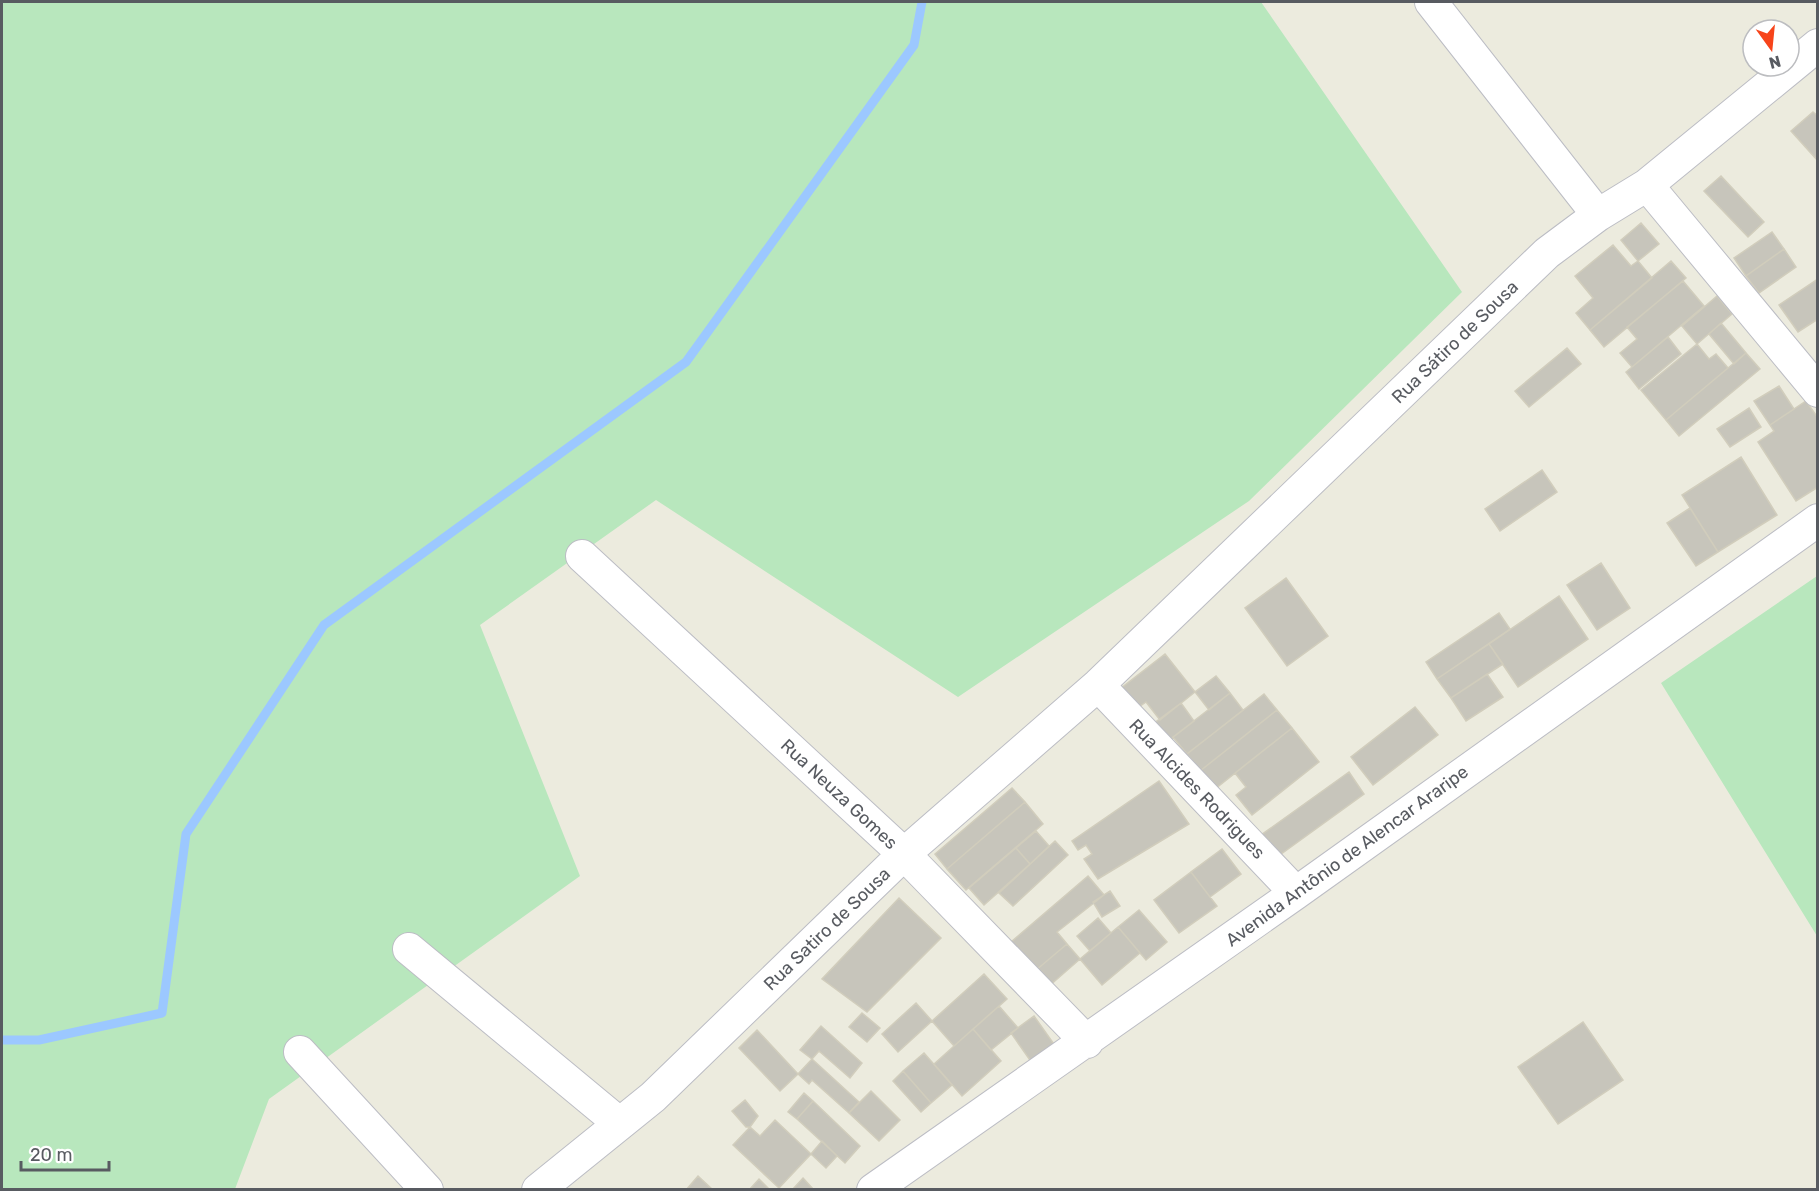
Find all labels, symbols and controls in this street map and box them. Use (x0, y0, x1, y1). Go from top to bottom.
north arrow (1741, 18, 1801, 78)
text: N (1767, 51, 1783, 73)
street label: Rua Sátiro de Sousa (1387, 276, 1523, 408)
street label: Rua Alcides Rodrigues (1124, 714, 1270, 864)
street label: Rua Neuza Gomes (776, 734, 902, 854)
street label: Avenida Antônio de Alencar Araripe (1221, 761, 1473, 951)
street label: Rua Satiro de Sousa (759, 863, 895, 995)
scale bar (21, 1134, 110, 1172)
text: 20 m (30, 1144, 72, 1166)

